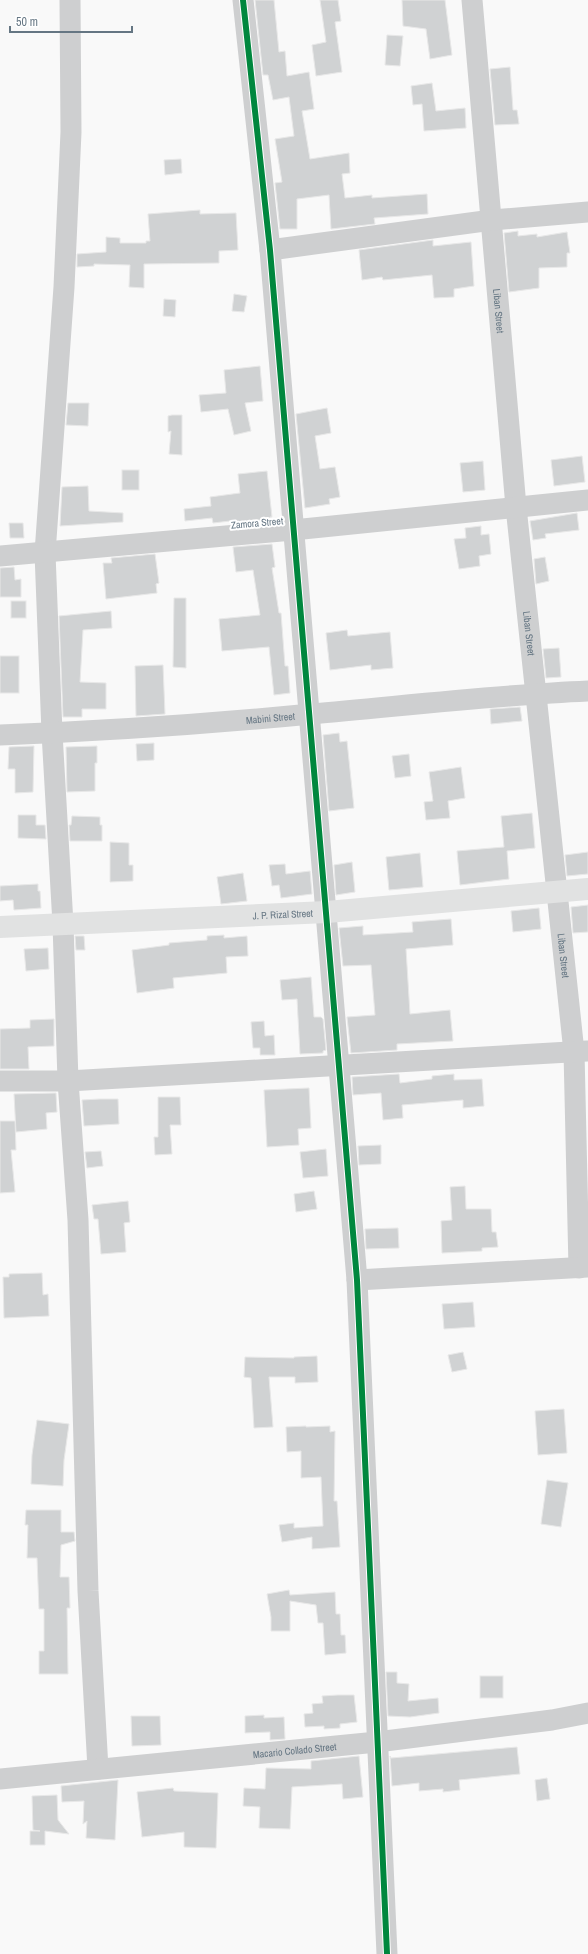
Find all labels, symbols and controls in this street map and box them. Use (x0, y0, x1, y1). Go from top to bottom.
scale bar (10, 8, 132, 34)
text: 50 m (16, 14, 38, 30)
street label: Liban Street (491, 288, 507, 334)
street label: Zamora Street (230, 514, 284, 532)
street label: Liban Street (521, 610, 538, 657)
street label: Mabini Street (245, 709, 296, 726)
street label: J. P. Rizal Street (252, 906, 314, 922)
street label: Liban Street (555, 933, 573, 979)
street label: Macario Collado Street (252, 1739, 338, 1761)

